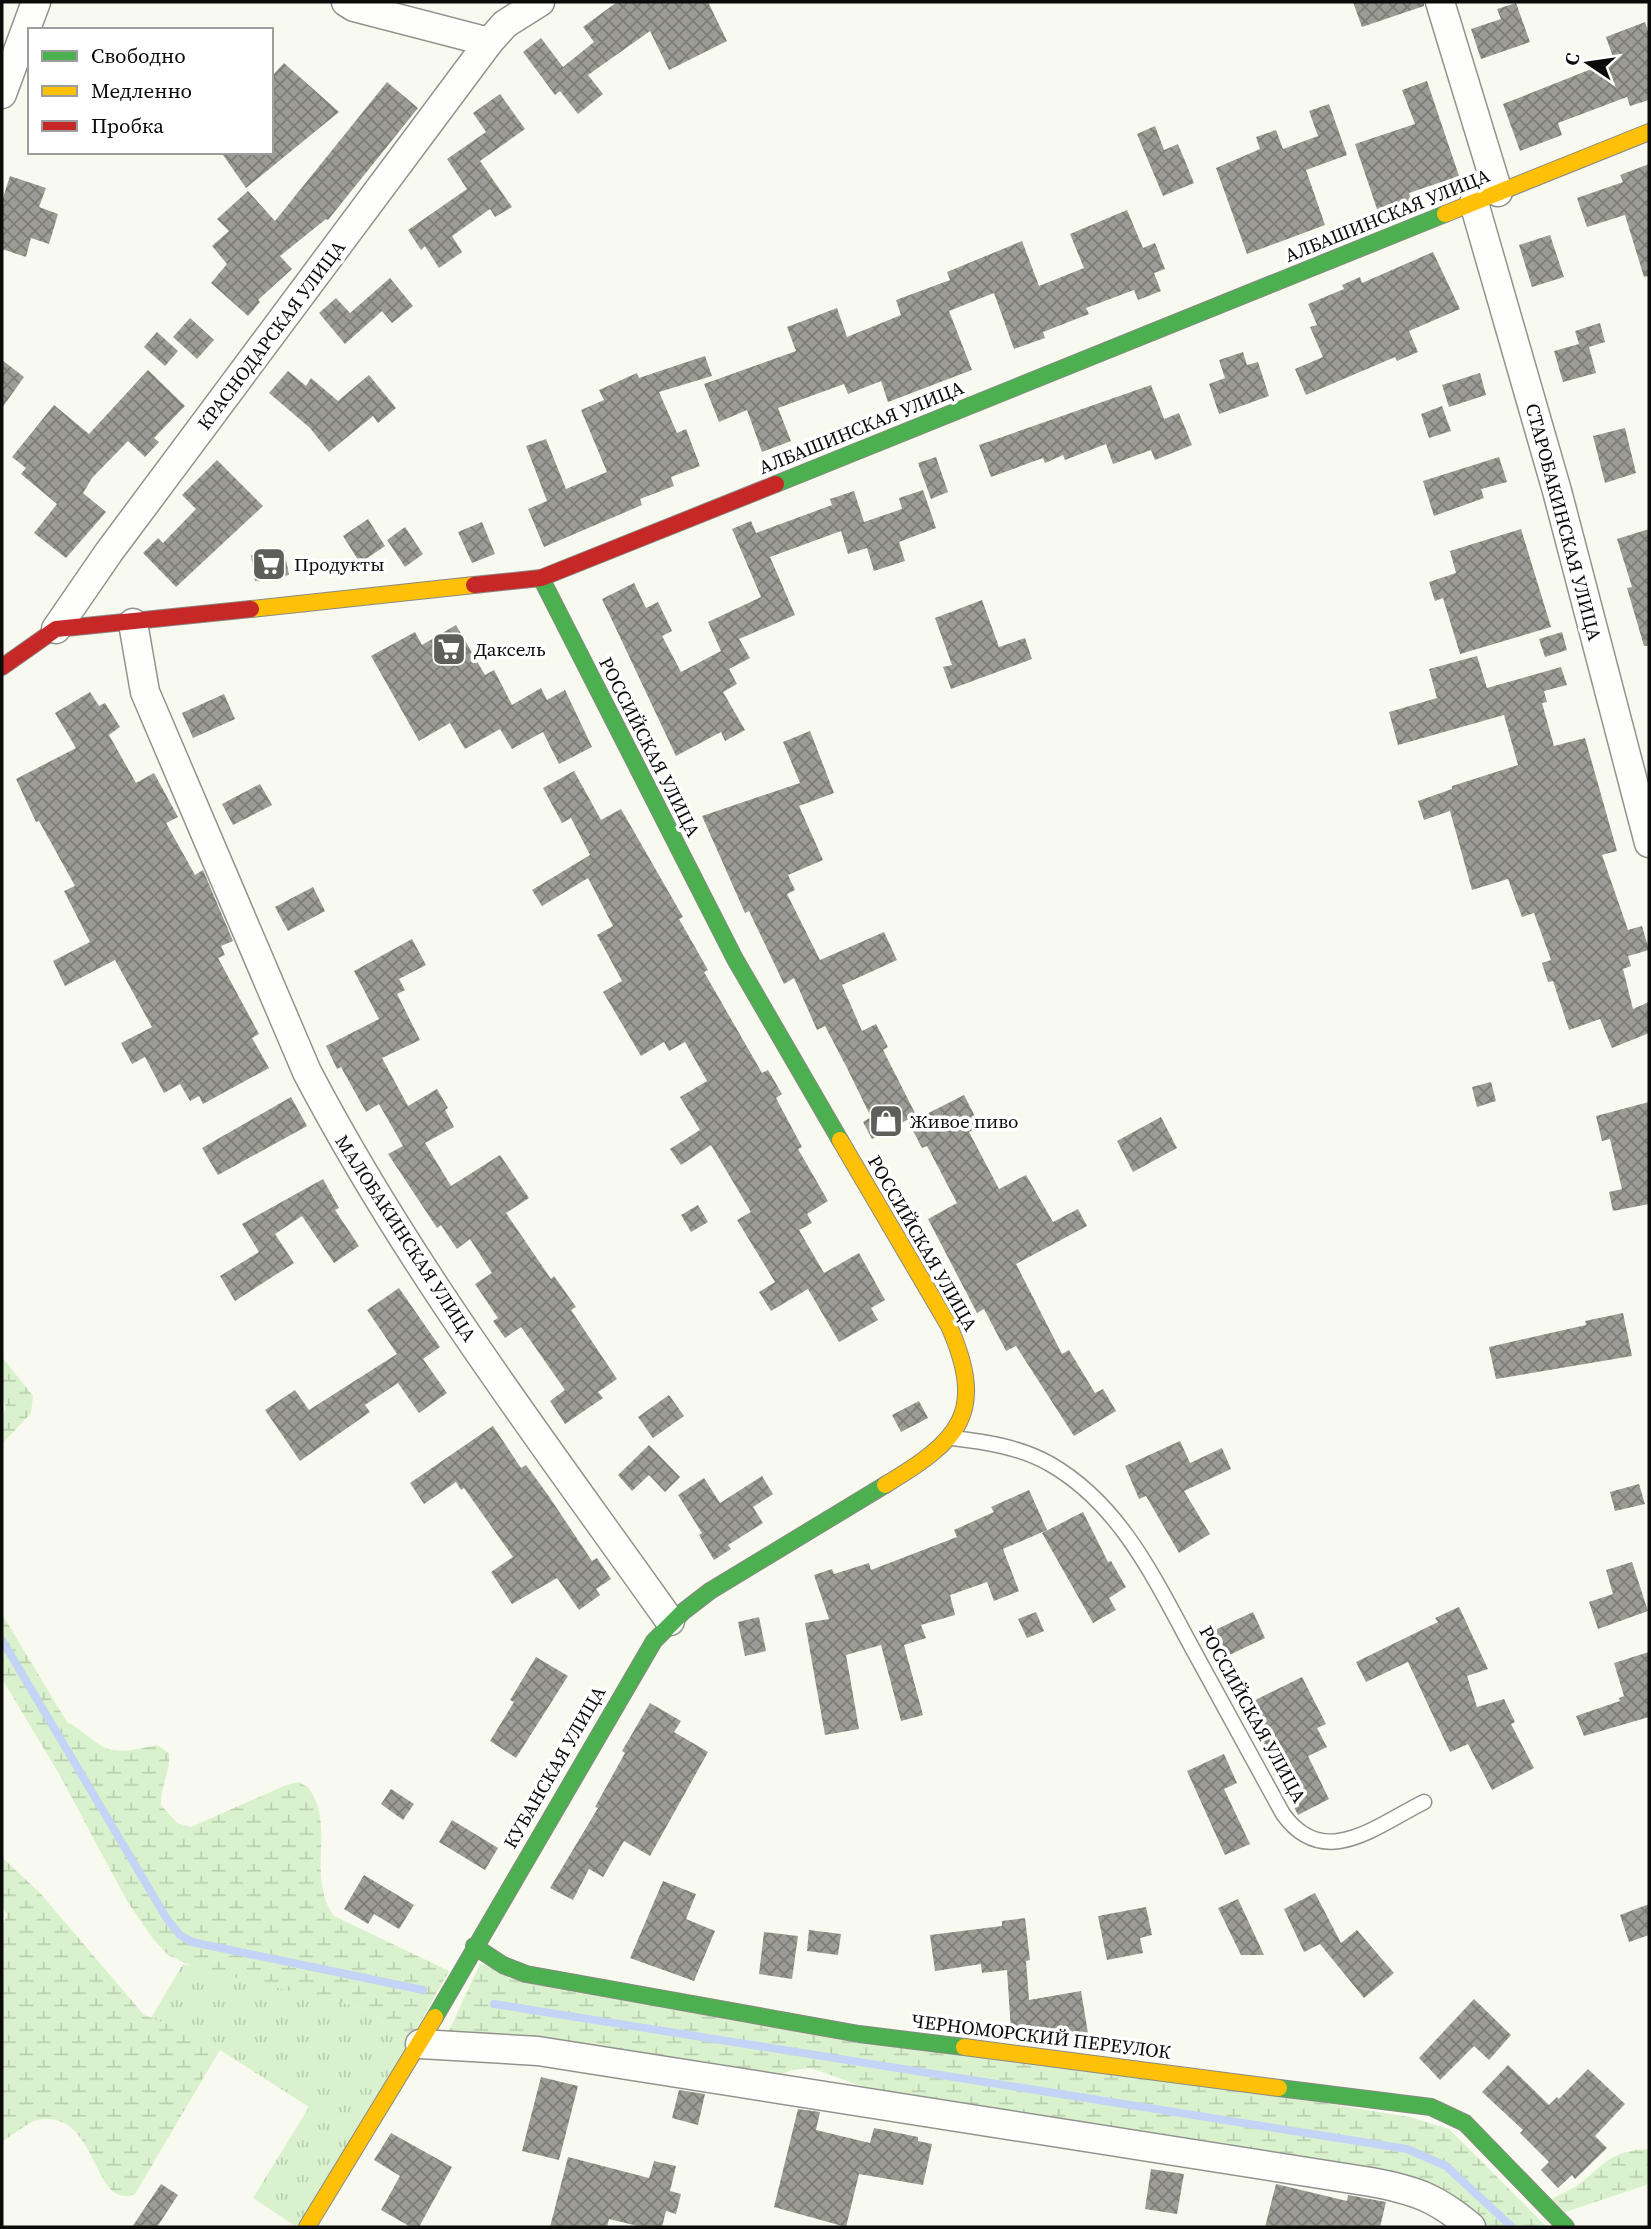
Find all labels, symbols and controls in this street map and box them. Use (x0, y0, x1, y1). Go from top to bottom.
legend (28, 28, 273, 154)
north arrow (1553, 28, 1623, 98)
text: Свободно (91, 41, 186, 70)
text: С (1557, 50, 1585, 68)
text: Медленно (91, 76, 192, 105)
text: Пробка (91, 111, 164, 140)
street label: АЛБАШИНСКАЯ УЛИЦА (1281, 162, 1494, 268)
street label: КРАСНОДАРСКАЯ УЛИЦА (191, 235, 351, 435)
street label: АЛБАШИНСКАЯ УЛИЦА (755, 374, 968, 480)
street label: СТАРОБАКИНСКАЯ УЛИЦА (1520, 400, 1608, 644)
supermarket icon: Продукты (250, 545, 288, 583)
place label: Продукты (294, 551, 384, 577)
supermarket icon: Даксель (430, 630, 468, 668)
place label: Даксель (474, 636, 546, 662)
street label: РОССИЙСКАЯ УЛИЦА (593, 652, 707, 842)
shop icon: Живое пиво (867, 1102, 905, 1140)
place label: Живое пиво (910, 1108, 1018, 1134)
street label: МАЛОБАКИНСКАЯ УЛИЦА (329, 1130, 483, 1347)
street label: РОССИЙСКАЯ УЛИЦА (862, 1150, 984, 1336)
street label: РОССИЙСКАЯ УЛИЦА (1193, 1621, 1313, 1808)
street label: КУБАНСКАЯ УЛИЦА (497, 1681, 611, 1853)
street label: ЧЕРНОМОРСКИЙ ПЕРЕУЛОК (910, 2007, 1173, 2065)

